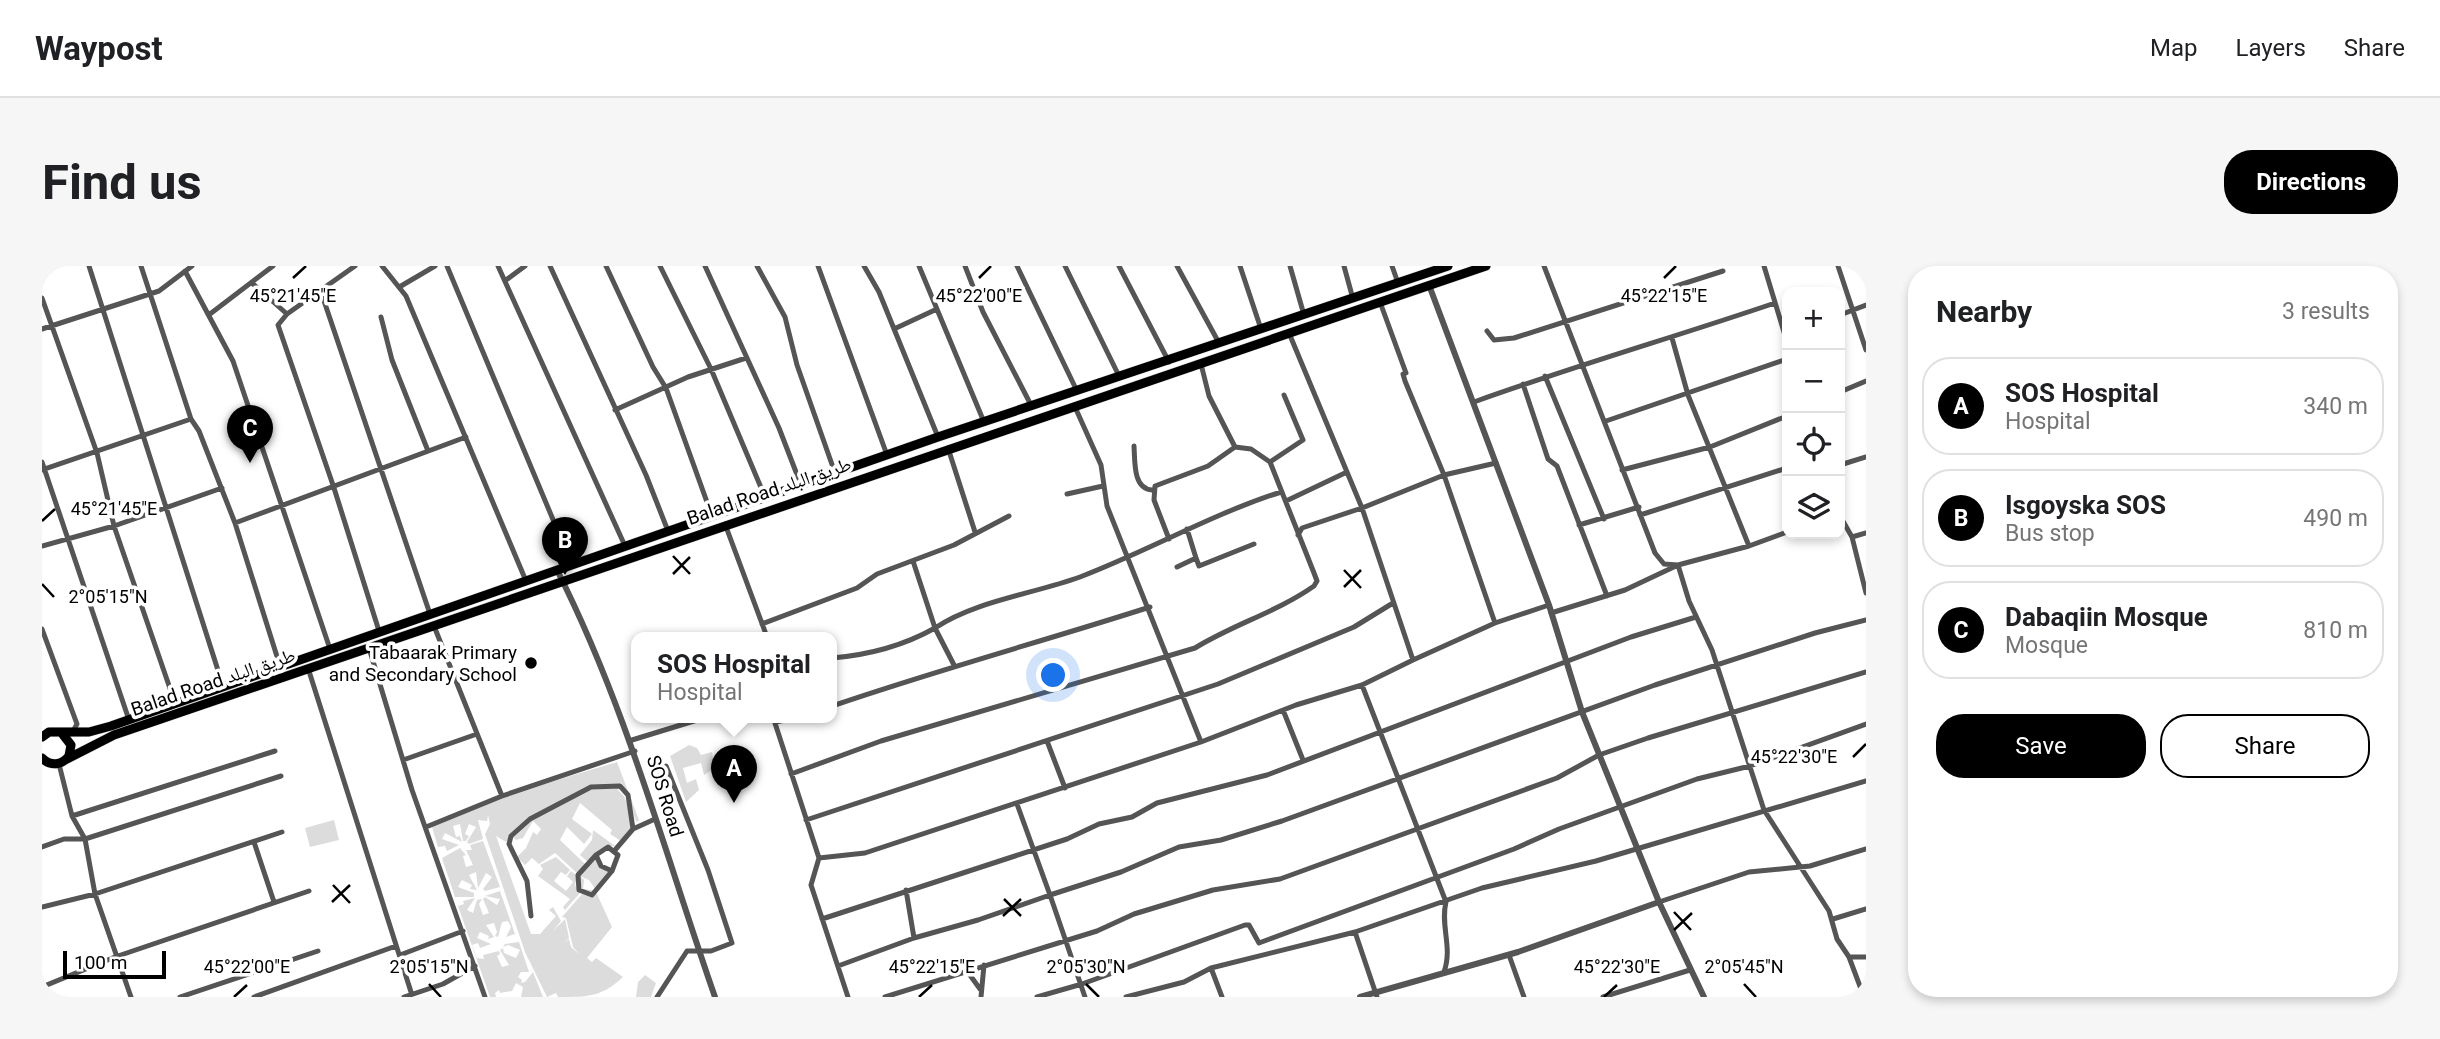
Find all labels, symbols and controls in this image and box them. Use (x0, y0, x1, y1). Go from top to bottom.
text: Waypost (35, 29, 163, 68)
text: Map (2150, 34, 2198, 62)
text: Layers (2236, 34, 2306, 62)
text: Share (2344, 34, 2405, 62)
button: Directions (2224, 150, 2398, 214)
text: Find us (42, 154, 202, 211)
text: 45°21'45"E (250, 285, 336, 306)
text: 45°22'00"E (936, 285, 1022, 306)
text: 45°22'15"E (1621, 285, 1707, 306)
map controls (1782, 287, 1845, 539)
button: + (1782, 287, 1845, 350)
text: Nearby (1936, 294, 2032, 329)
text: 3 results (2282, 298, 2370, 325)
button: − (1782, 350, 1845, 413)
text: SOS Hospital (2005, 378, 2159, 408)
text: A (1953, 393, 1969, 420)
text: 340 m (2303, 393, 2368, 420)
pin: C (227, 405, 273, 463)
text: Hospital (2005, 408, 2091, 435)
button: locate (1782, 413, 1845, 476)
street label: Balad Road طريق البلد (684, 452, 854, 530)
button: layers (1782, 476, 1845, 539)
text: Isgoyska SOS (2005, 490, 2166, 520)
text: 45°21'45"E (71, 498, 157, 519)
text: B (1954, 505, 1968, 532)
text: 490 m (2303, 505, 2368, 532)
pin: B (542, 517, 588, 575)
text: Bus stop (2005, 520, 2095, 547)
text: 2°05'15"N (68, 586, 148, 607)
text: Dabaqiin Mosque (2005, 602, 2208, 632)
text: C (1953, 617, 1969, 644)
text: 810 m (2303, 617, 2368, 644)
popup (631, 632, 837, 723)
text: Mosque (2005, 632, 2088, 659)
place label: Tabaarak Primary and Secondary School (329, 641, 517, 686)
street label: Balad Road طريق البلد (128, 643, 298, 721)
text: SOS Hospital (657, 649, 811, 679)
marker: Tabaarak Primary and Secondary School (523, 655, 539, 671)
your location (1036, 658, 1070, 692)
text: Hospital (657, 679, 743, 706)
button: Save (1936, 714, 2146, 778)
button: Share (2160, 714, 2370, 778)
pin: A (711, 745, 757, 803)
text: 45°22'30"E (1751, 746, 1837, 767)
street label: SOS Road (642, 752, 688, 840)
scale bar (63, 948, 166, 980)
text: 100 m (74, 951, 127, 974)
text: 45°22'00"E (204, 956, 290, 977)
text: 2°05'15"N (389, 956, 469, 977)
text: 45°22'15"E (889, 956, 975, 977)
text: 2°05'30"N (1046, 956, 1126, 977)
text: 45°22'30"E (1574, 956, 1660, 977)
text: 2°05'45"N (1704, 956, 1784, 977)

